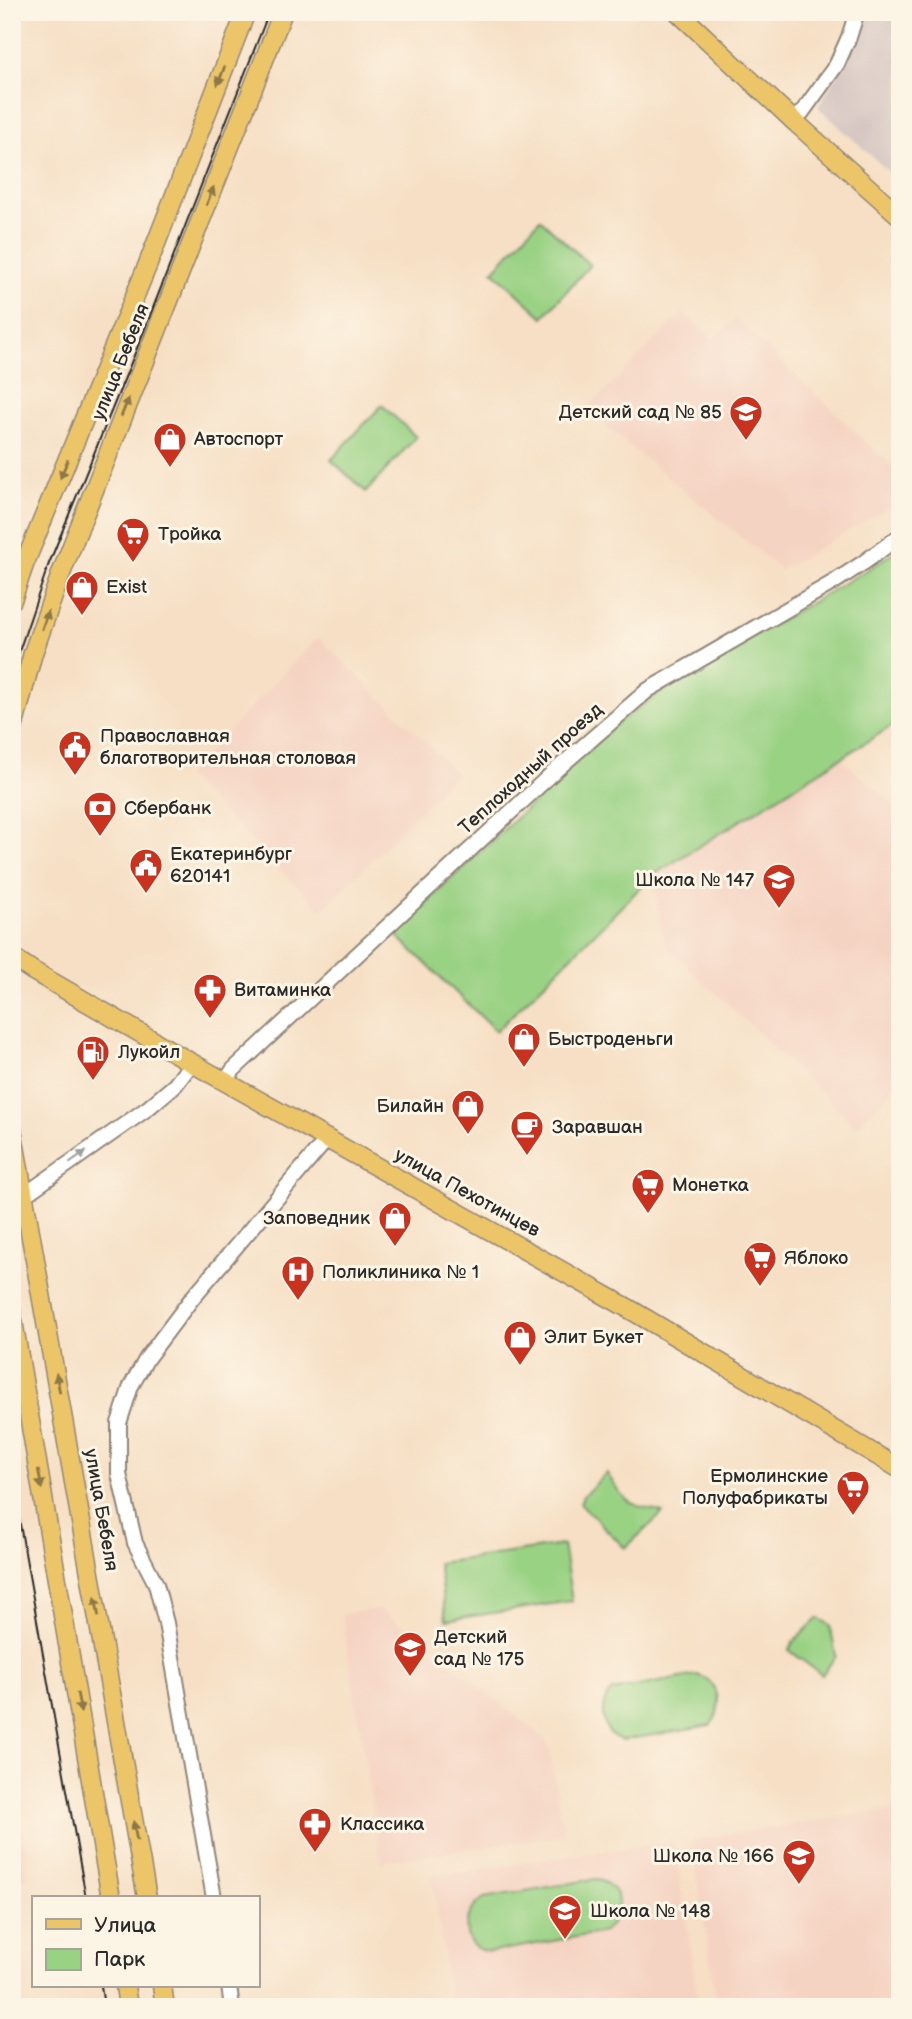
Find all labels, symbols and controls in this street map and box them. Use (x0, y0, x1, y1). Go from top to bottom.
one-way arrow (216, 65, 227, 86)
one-way arrow (204, 186, 216, 206)
street label: улица Бебеля (87, 300, 155, 424)
school or university icon: Детский сад № 85 (727, 393, 765, 442)
one-way arrow (120, 397, 131, 418)
place label: Детский сад № 85 (559, 401, 722, 424)
shop icon: Автоспорт (151, 420, 189, 469)
place label: Автоспорт (193, 428, 283, 451)
one-way arrow (58, 459, 70, 479)
supermarket icon: Тройка (114, 515, 152, 564)
place label: Тройка (158, 523, 222, 546)
shop icon: Exist (63, 568, 101, 617)
place label: Exist (106, 576, 147, 599)
one-way arrow (40, 609, 51, 630)
street label: Теплоходный проезд (454, 698, 608, 840)
place label: Православная благотворительная столовая (100, 725, 356, 770)
public building icon: Православная благотворительная столовая (56, 728, 94, 777)
bank icon: Сбербанк (81, 789, 119, 838)
place label: Сбербанк (124, 797, 211, 820)
place label: Екатеринбург 620141 (170, 843, 293, 888)
public building icon: Екатеринбург 620141 (127, 846, 165, 895)
school or university icon: Школа № 147 (760, 861, 798, 910)
place label: Школа № 147 (635, 869, 755, 892)
pharmacy icon: Витаминка (191, 971, 229, 1020)
place label: Витаминка (234, 979, 331, 1002)
shop icon: Быстроденьги (505, 1020, 543, 1069)
place label: Быстроденьги (548, 1028, 673, 1051)
fuel station icon: Лукойл (74, 1033, 112, 1082)
place label: Лукойл (117, 1041, 180, 1064)
shop icon: Билайн (449, 1087, 487, 1136)
place label: Билайн (377, 1095, 444, 1118)
cafe icon: Заравшан (508, 1108, 546, 1157)
place label: Заравшан (552, 1116, 643, 1139)
street label: улица Пехотинцев (390, 1144, 544, 1242)
one-way arrow (69, 1150, 87, 1164)
supermarket icon: Монетка (629, 1166, 667, 1215)
place label: Монетка (672, 1174, 749, 1197)
shop icon: Заповедник (376, 1199, 414, 1248)
place label: Заповедник (263, 1207, 370, 1230)
supermarket icon: Яблоко (741, 1239, 779, 1288)
place label: Яблоко (784, 1247, 848, 1270)
hospital icon: Поликлиника № 1 (279, 1253, 317, 1302)
place label: Поликлиника № 1 (322, 1261, 479, 1284)
shop icon: Элит Букет (501, 1318, 539, 1367)
place label: Элит Букет (544, 1326, 644, 1349)
one-way arrow (52, 1372, 63, 1394)
street label: улица Бебеля (79, 1447, 123, 1573)
place label: Ермолинские Полуфабрикаты (682, 1465, 828, 1510)
one-way arrow (35, 1468, 46, 1490)
supermarket icon: Ермолинские Полуфабрикаты (834, 1468, 872, 1517)
one-way arrow (91, 1596, 102, 1618)
place label: Детский сад № 175 (434, 1626, 524, 1671)
school or university icon: Детский сад № 175 (391, 1629, 429, 1678)
one-way arrow (74, 1692, 85, 1714)
pharmacy icon: Классика (296, 1805, 334, 1854)
place label: Классика (340, 1813, 425, 1836)
one-way arrow (129, 1820, 140, 1842)
school or university icon: Школа № 166 (780, 1837, 818, 1886)
place label: Школа № 166 (653, 1845, 774, 1868)
school or university icon: Школа № 148 (546, 1892, 584, 1941)
legend (32, 1896, 259, 1988)
place label: Школа № 148 (590, 1900, 711, 1923)
text: Улица (94, 1913, 157, 1938)
text: Парк (94, 1947, 145, 1972)

